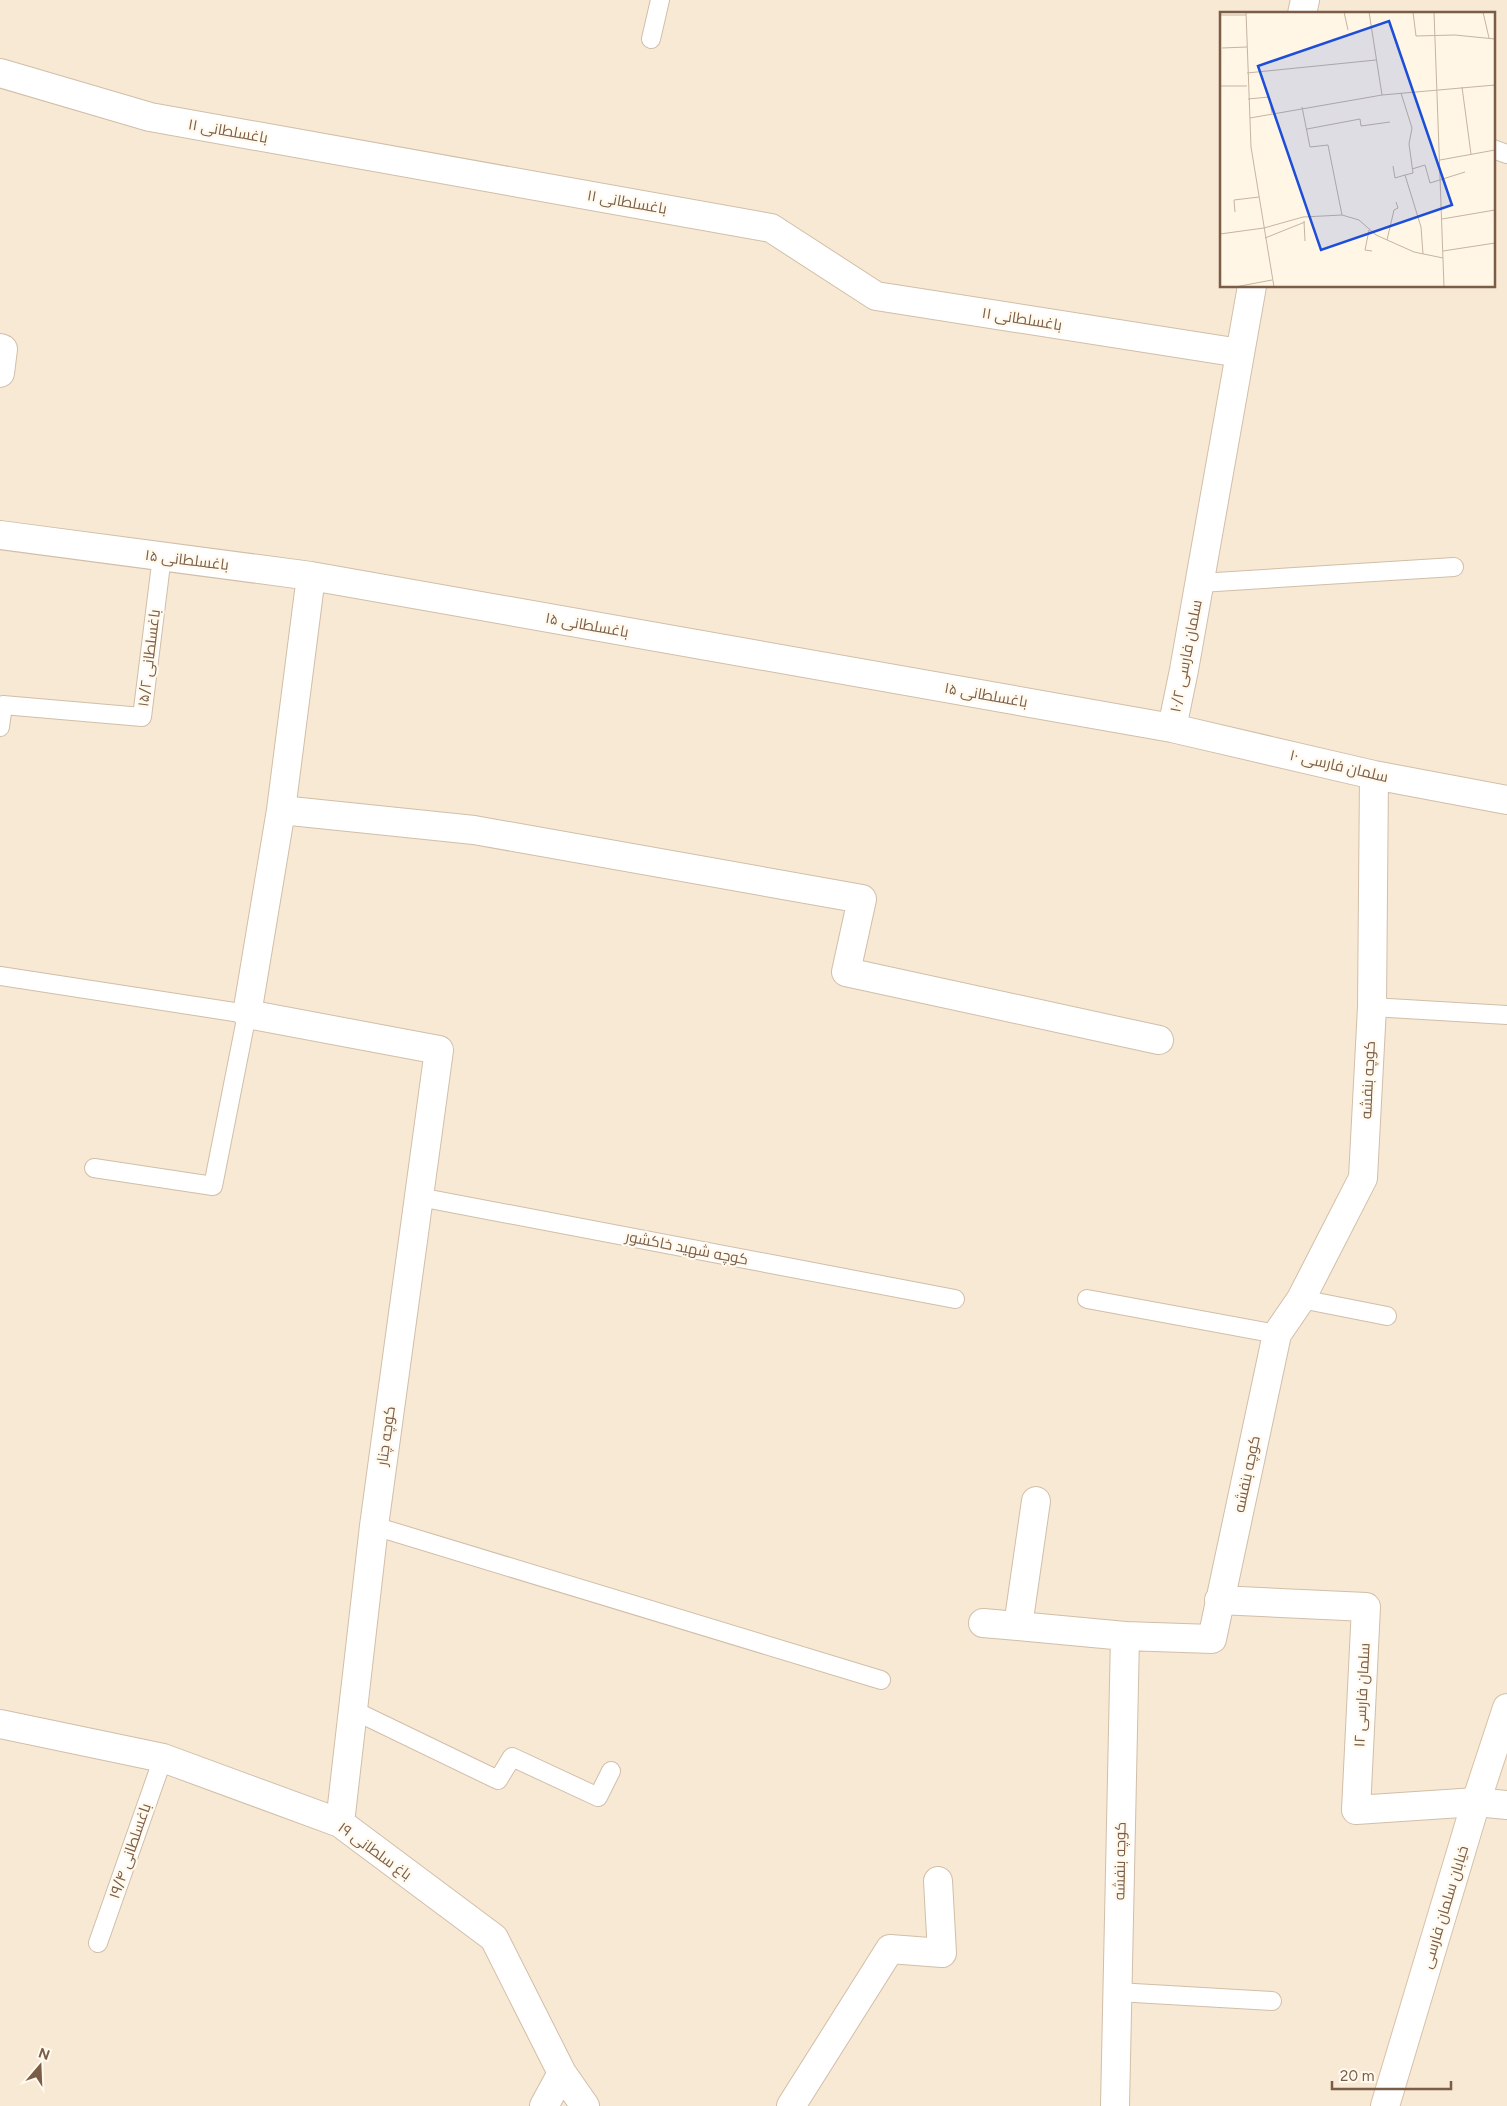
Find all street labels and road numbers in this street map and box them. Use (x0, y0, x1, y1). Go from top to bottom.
street label: باغسلطانی ۱۱ (187, 115, 269, 148)
street label: باغسلطانی ۱۱ (586, 186, 668, 219)
street label: باغسلطانی ۱۱ (981, 304, 1063, 335)
street label: باغسلطانی ۱۵ (144, 546, 230, 575)
street label: سلمان فارسی ۱۰/۲ (1166, 598, 1207, 714)
street label: باغسلطانی ۱۵/۲ (134, 608, 165, 708)
street label: باغسلطانی ۱۵ (544, 609, 630, 642)
street label: باغسلطانی ۱۵ (943, 679, 1029, 712)
street label: سلمان فارسی ۱۰ (1288, 746, 1390, 787)
street label: کوچه بنفشه (1357, 1040, 1380, 1120)
street label: کوچه شهید خاکشور (623, 1227, 750, 1270)
street label: کوچه چنار (373, 1405, 400, 1468)
street label: کوچه بنفشه (1230, 1434, 1265, 1514)
street label: سلمان فارسی ۱۲ (1350, 1642, 1375, 1748)
street label: باغسلطانی ۱۹/۴ (105, 1801, 156, 1901)
street label: باغ سلطانی ۱۹ (334, 1818, 415, 1885)
street label: کوچه بنفشه (1110, 1822, 1131, 1900)
street label: خیابان سلمان فارسی (1418, 1843, 1473, 1971)

